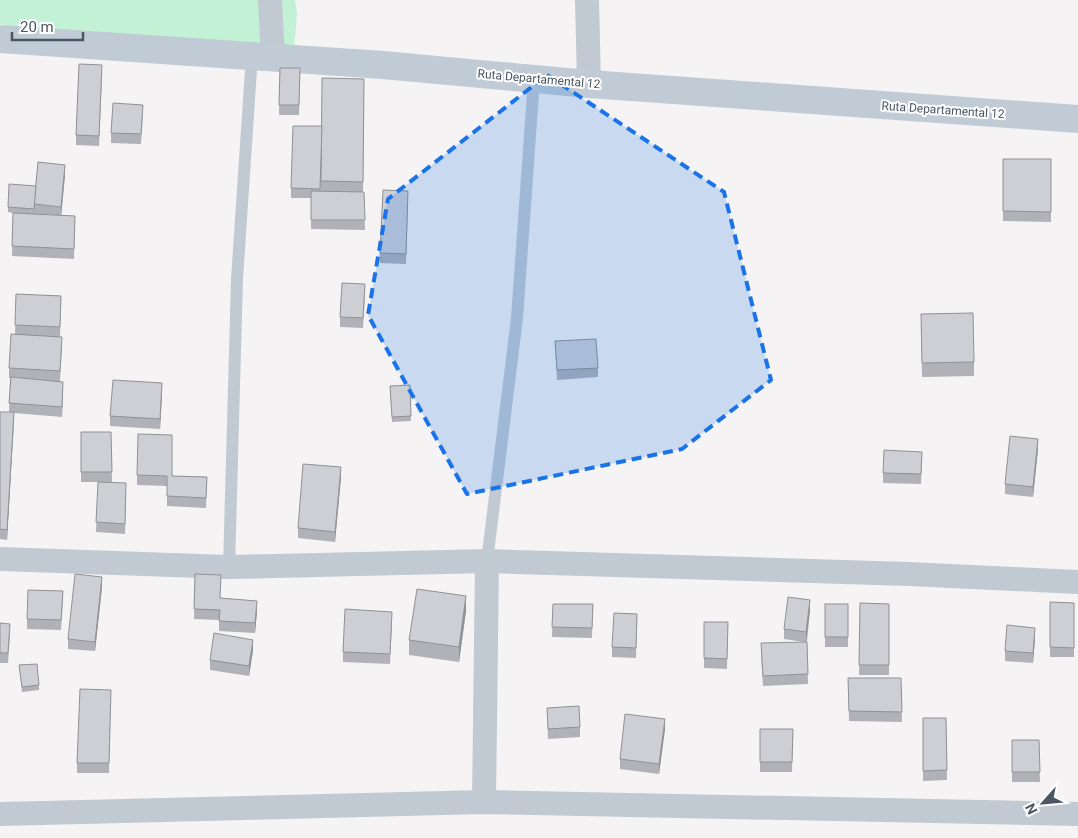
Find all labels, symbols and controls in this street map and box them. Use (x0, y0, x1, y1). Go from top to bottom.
scale bar (12, 10, 84, 42)
text: 20 m (20, 18, 54, 36)
street label: Ruta Departamental 12 (477, 67, 601, 91)
street label: Ruta Departamental 12 (881, 99, 1005, 121)
north arrow (1018, 778, 1068, 828)
text: N (1022, 801, 1041, 817)

